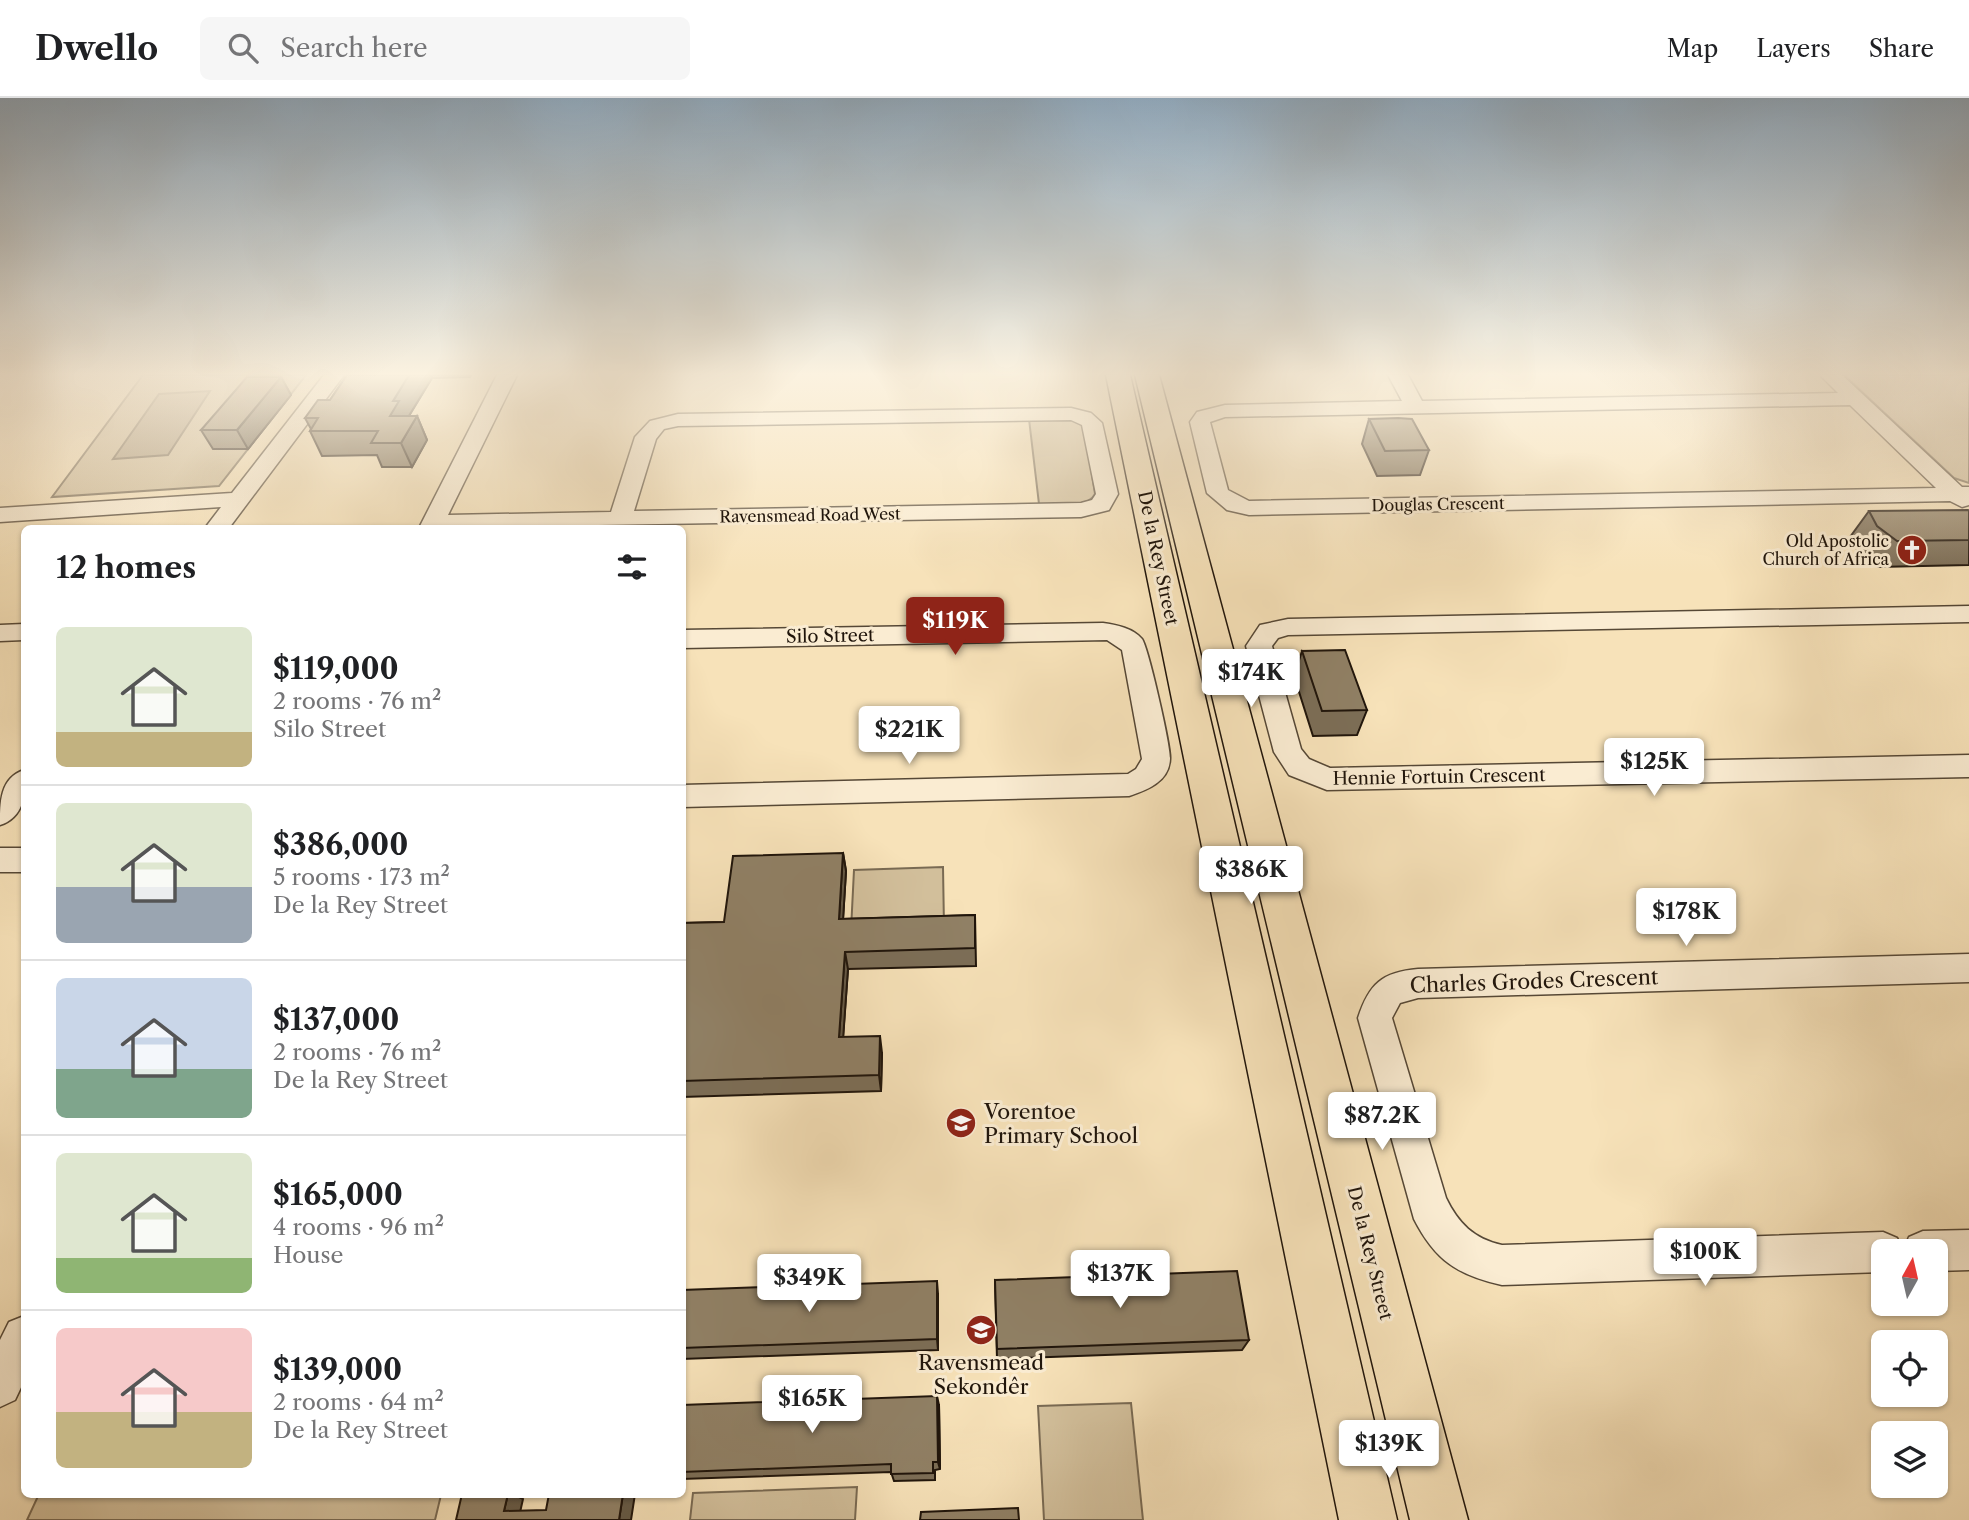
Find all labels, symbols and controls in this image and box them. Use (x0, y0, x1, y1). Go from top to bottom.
search box (200, 17, 690, 80)
text: Dwello (35, 28, 158, 69)
icon: search (224, 29, 262, 67)
text: Search here (280, 32, 428, 64)
text: Map (1667, 34, 1718, 63)
text: Layers (1756, 34, 1831, 63)
text: Share (1869, 34, 1934, 63)
street label: De la Rey Street (1133, 489, 1183, 628)
street label: Douglas Crescent (1371, 493, 1505, 515)
street label: Ravensmead Road West (719, 503, 901, 527)
place label: Old Apostolic Church of Africa (1762, 531, 1890, 569)
church icon: Old Apostolic Church of Africa (1895, 533, 1929, 567)
icon: filters (613, 548, 651, 586)
text: 12 homes (56, 549, 196, 586)
pin: $119K (906, 598, 1004, 657)
text: $119K (922, 606, 988, 634)
street label: Silo Street (786, 624, 875, 648)
text: $119,000 (273, 650, 399, 687)
pin: $174K (1202, 650, 1300, 709)
icon: home (112, 655, 196, 739)
text: $174K (1218, 658, 1284, 686)
text: 2 rooms · 76 m² (273, 687, 441, 715)
pin: $221K (860, 706, 958, 766)
text: Silo Street (273, 715, 386, 743)
text: $221K (875, 715, 943, 743)
pin: $125K (1605, 738, 1703, 798)
text: $125K (1620, 747, 1688, 775)
street label: Hennie Fortuin Crescent (1332, 764, 1546, 790)
text: $386,000 (273, 826, 408, 863)
icon: home (112, 831, 196, 915)
pin: $386K (1202, 846, 1300, 906)
text: $386K (1215, 855, 1287, 883)
text: 5 rooms · 173 m² (273, 863, 450, 891)
pin: $178K (1637, 888, 1735, 948)
text: De la Rey Street (273, 891, 448, 919)
text: $178K (1652, 897, 1720, 925)
street label: Charles Grodes Crescent (1409, 964, 1659, 998)
text: $137,000 (273, 1001, 399, 1038)
icon: home (112, 1006, 196, 1090)
text: 2 rooms · 76 m² (273, 1038, 441, 1066)
text: De la Rey Street (273, 1066, 448, 1094)
pin: $87.2K (1325, 1093, 1439, 1152)
place label: Vorentoe Primary School (983, 1099, 1138, 1148)
text: $87.2K (1344, 1101, 1420, 1129)
school or university icon: Vorentoe Primary School (944, 1106, 978, 1140)
text: $165,000 (273, 1176, 403, 1213)
icon: home (112, 1181, 196, 1265)
street label: De la Rey Street (1343, 1184, 1397, 1323)
text: 4 rooms · 96 m² (273, 1213, 444, 1241)
pin: $100K (1656, 1228, 1754, 1288)
text: $100K (1670, 1237, 1740, 1265)
north arrow (1871, 1239, 1948, 1316)
map controls (1871, 1239, 1948, 1498)
text: House (273, 1241, 343, 1269)
pin: $137K (1071, 1250, 1169, 1310)
pin: $349K (760, 1254, 858, 1314)
text: $137K (1087, 1259, 1153, 1287)
text: $349K (773, 1263, 845, 1291)
school or university icon: Ravensmead Sekondêr (964, 1313, 998, 1347)
button: locate (1871, 1330, 1948, 1407)
place label: Ravensmead Sekondêr (918, 1350, 1044, 1399)
text: $139,000 (273, 1351, 402, 1388)
icon: home (112, 1356, 196, 1440)
pin: $165K (763, 1376, 861, 1435)
text: $165K (778, 1384, 846, 1412)
text: 2 rooms · 64 m² (273, 1388, 444, 1416)
text: De la Rey Street (273, 1416, 448, 1444)
pin: $139K (1340, 1420, 1438, 1480)
button: layers (1871, 1421, 1948, 1498)
text: $139K (1355, 1429, 1423, 1457)

